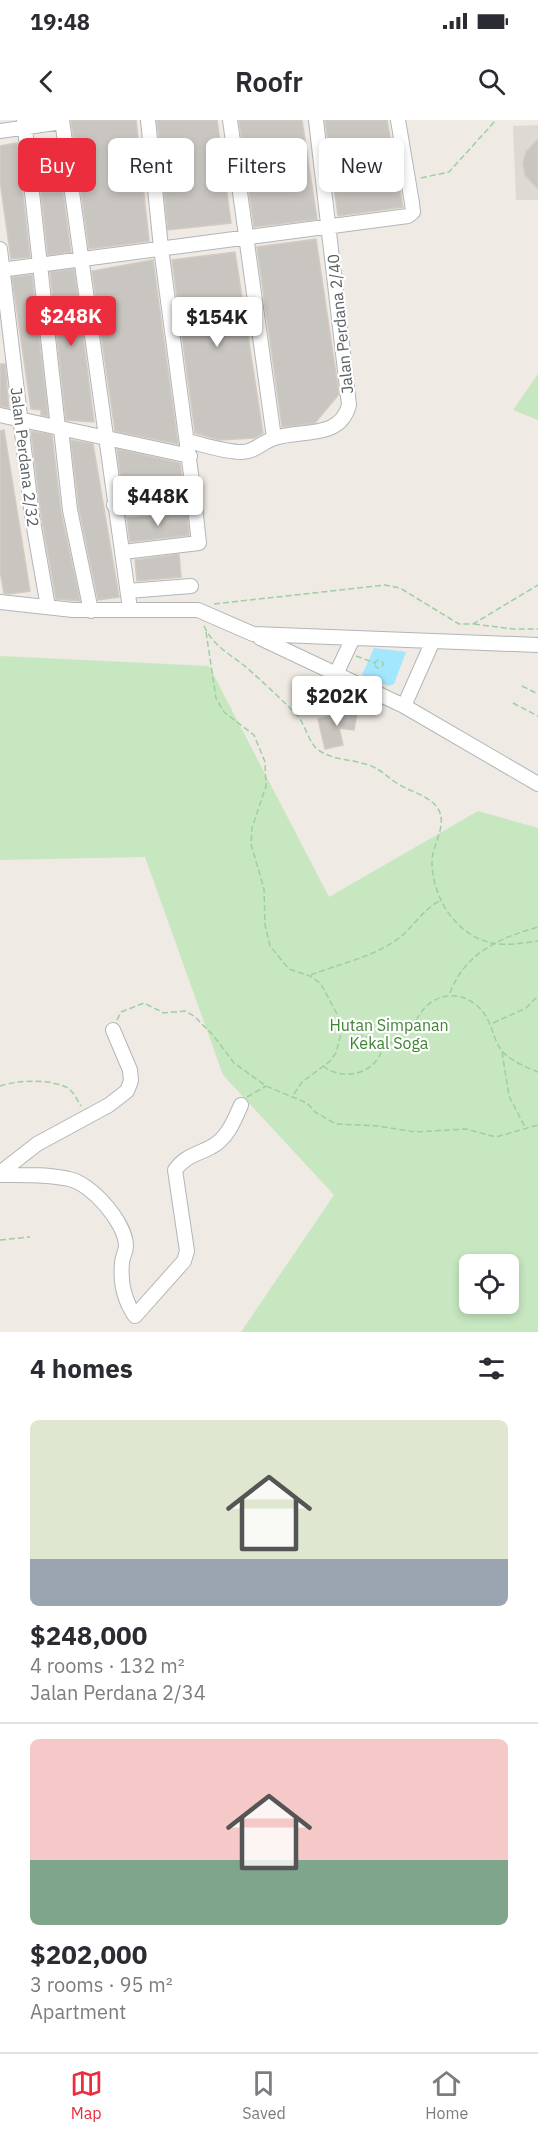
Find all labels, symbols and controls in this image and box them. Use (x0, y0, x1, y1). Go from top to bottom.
text: 19:48 (30, 7, 90, 36)
text: Roofr (235, 64, 303, 99)
icon: back (30, 65, 63, 98)
icon: search (475, 65, 508, 98)
chip: Buy (18, 138, 96, 192)
chip: Rent (108, 138, 194, 192)
chip: Filters (206, 138, 307, 192)
chip: New (319, 138, 404, 192)
street label: Jalan Perdana 2/40 (323, 253, 357, 395)
pin: $248K (29, 296, 113, 347)
pin: $154K (175, 297, 259, 348)
text: $248K (40, 302, 102, 329)
text: $154K (186, 303, 248, 330)
street label: Jalan Perdana 2/32 (7, 386, 43, 528)
pin: $448K (116, 476, 200, 527)
text: $448K (127, 482, 189, 509)
pin: $202K (295, 676, 379, 727)
text: $202K (306, 682, 368, 709)
park label: Hutan Simpanan Kekal Soga (329, 1015, 449, 1053)
map controls (459, 1254, 519, 1314)
button: locate (459, 1254, 519, 1314)
text: 4 homes (30, 1351, 133, 1385)
icon: filters (475, 1352, 508, 1385)
icon: home (215, 1459, 323, 1567)
text: $248,000 (30, 1618, 147, 1652)
text: 4 rooms · 132 m² (30, 1652, 185, 1679)
text: Jalan Perdana 2/34 (30, 1679, 206, 1706)
icon: home (215, 1778, 323, 1886)
text: $202,000 (30, 1937, 147, 1971)
text: 3 rooms · 95 m² (30, 1971, 173, 1998)
text: Apartment (30, 1998, 126, 2025)
tab: Map (70, 2067, 103, 2123)
tab: Saved (242, 2067, 286, 2123)
tab: Home (425, 2067, 468, 2123)

